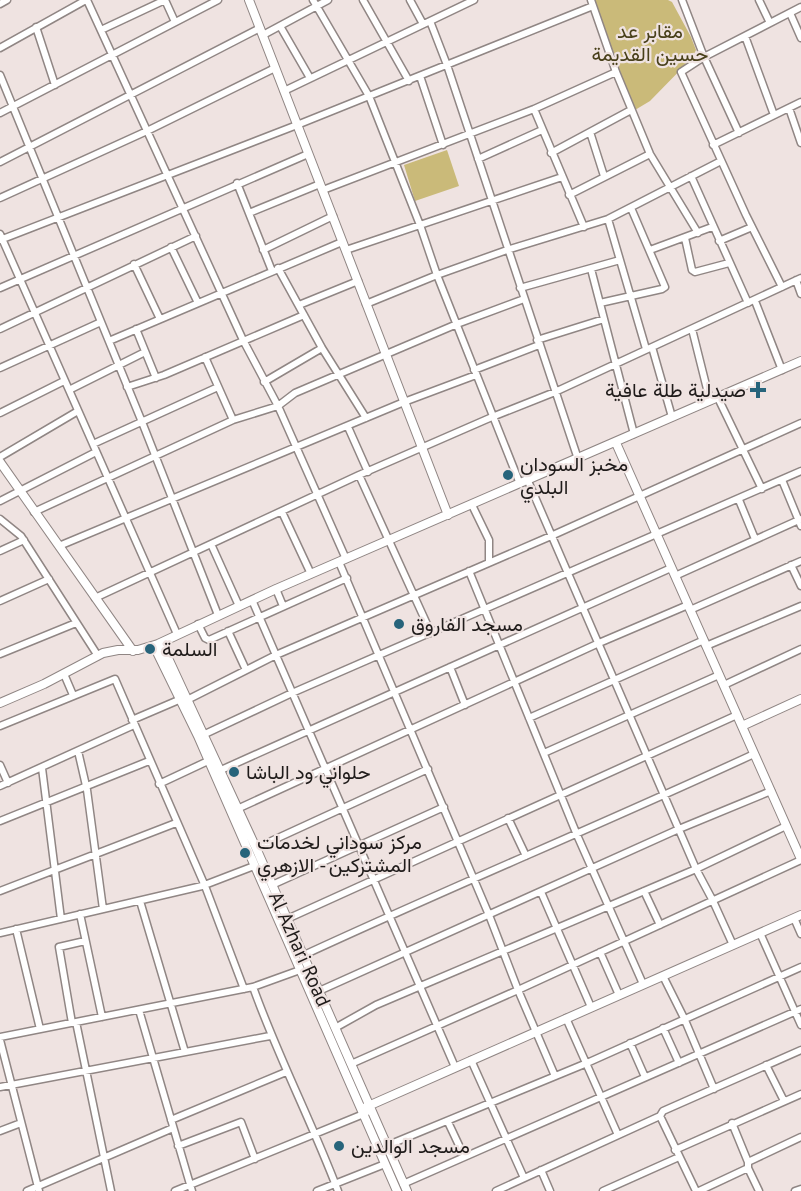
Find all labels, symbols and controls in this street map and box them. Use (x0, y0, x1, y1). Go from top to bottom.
park label: مقابر عد حسين القديمة (591, 18, 709, 67)
place label: صيدلية طلة عافية (605, 377, 746, 403)
marker: صيدلية طلة عافية (751, 383, 765, 397)
place label: مخبز السودان البلدي (520, 451, 628, 504)
marker: مخبز السودان البلدي (501, 468, 515, 482)
place label: مسجد الفاروق (411, 611, 523, 637)
marker: مسجد الفاروق (392, 617, 406, 631)
place label: السلمة (162, 636, 217, 662)
marker: السلمة (143, 642, 157, 656)
place label: حلواني ود الباشا (246, 759, 371, 789)
marker: حلواني ود الباشا (227, 765, 241, 779)
place label: مركز سوداني لخدمات المشتركين - الازهري (257, 829, 422, 882)
marker: مركز سوداني لخدمات المشتركين - الازهري (238, 846, 252, 860)
street label: Al Azhari Road (263, 887, 337, 1011)
place label: مسجد الوالدين (351, 1133, 470, 1159)
marker: مسجد الوالدين (332, 1139, 346, 1153)

